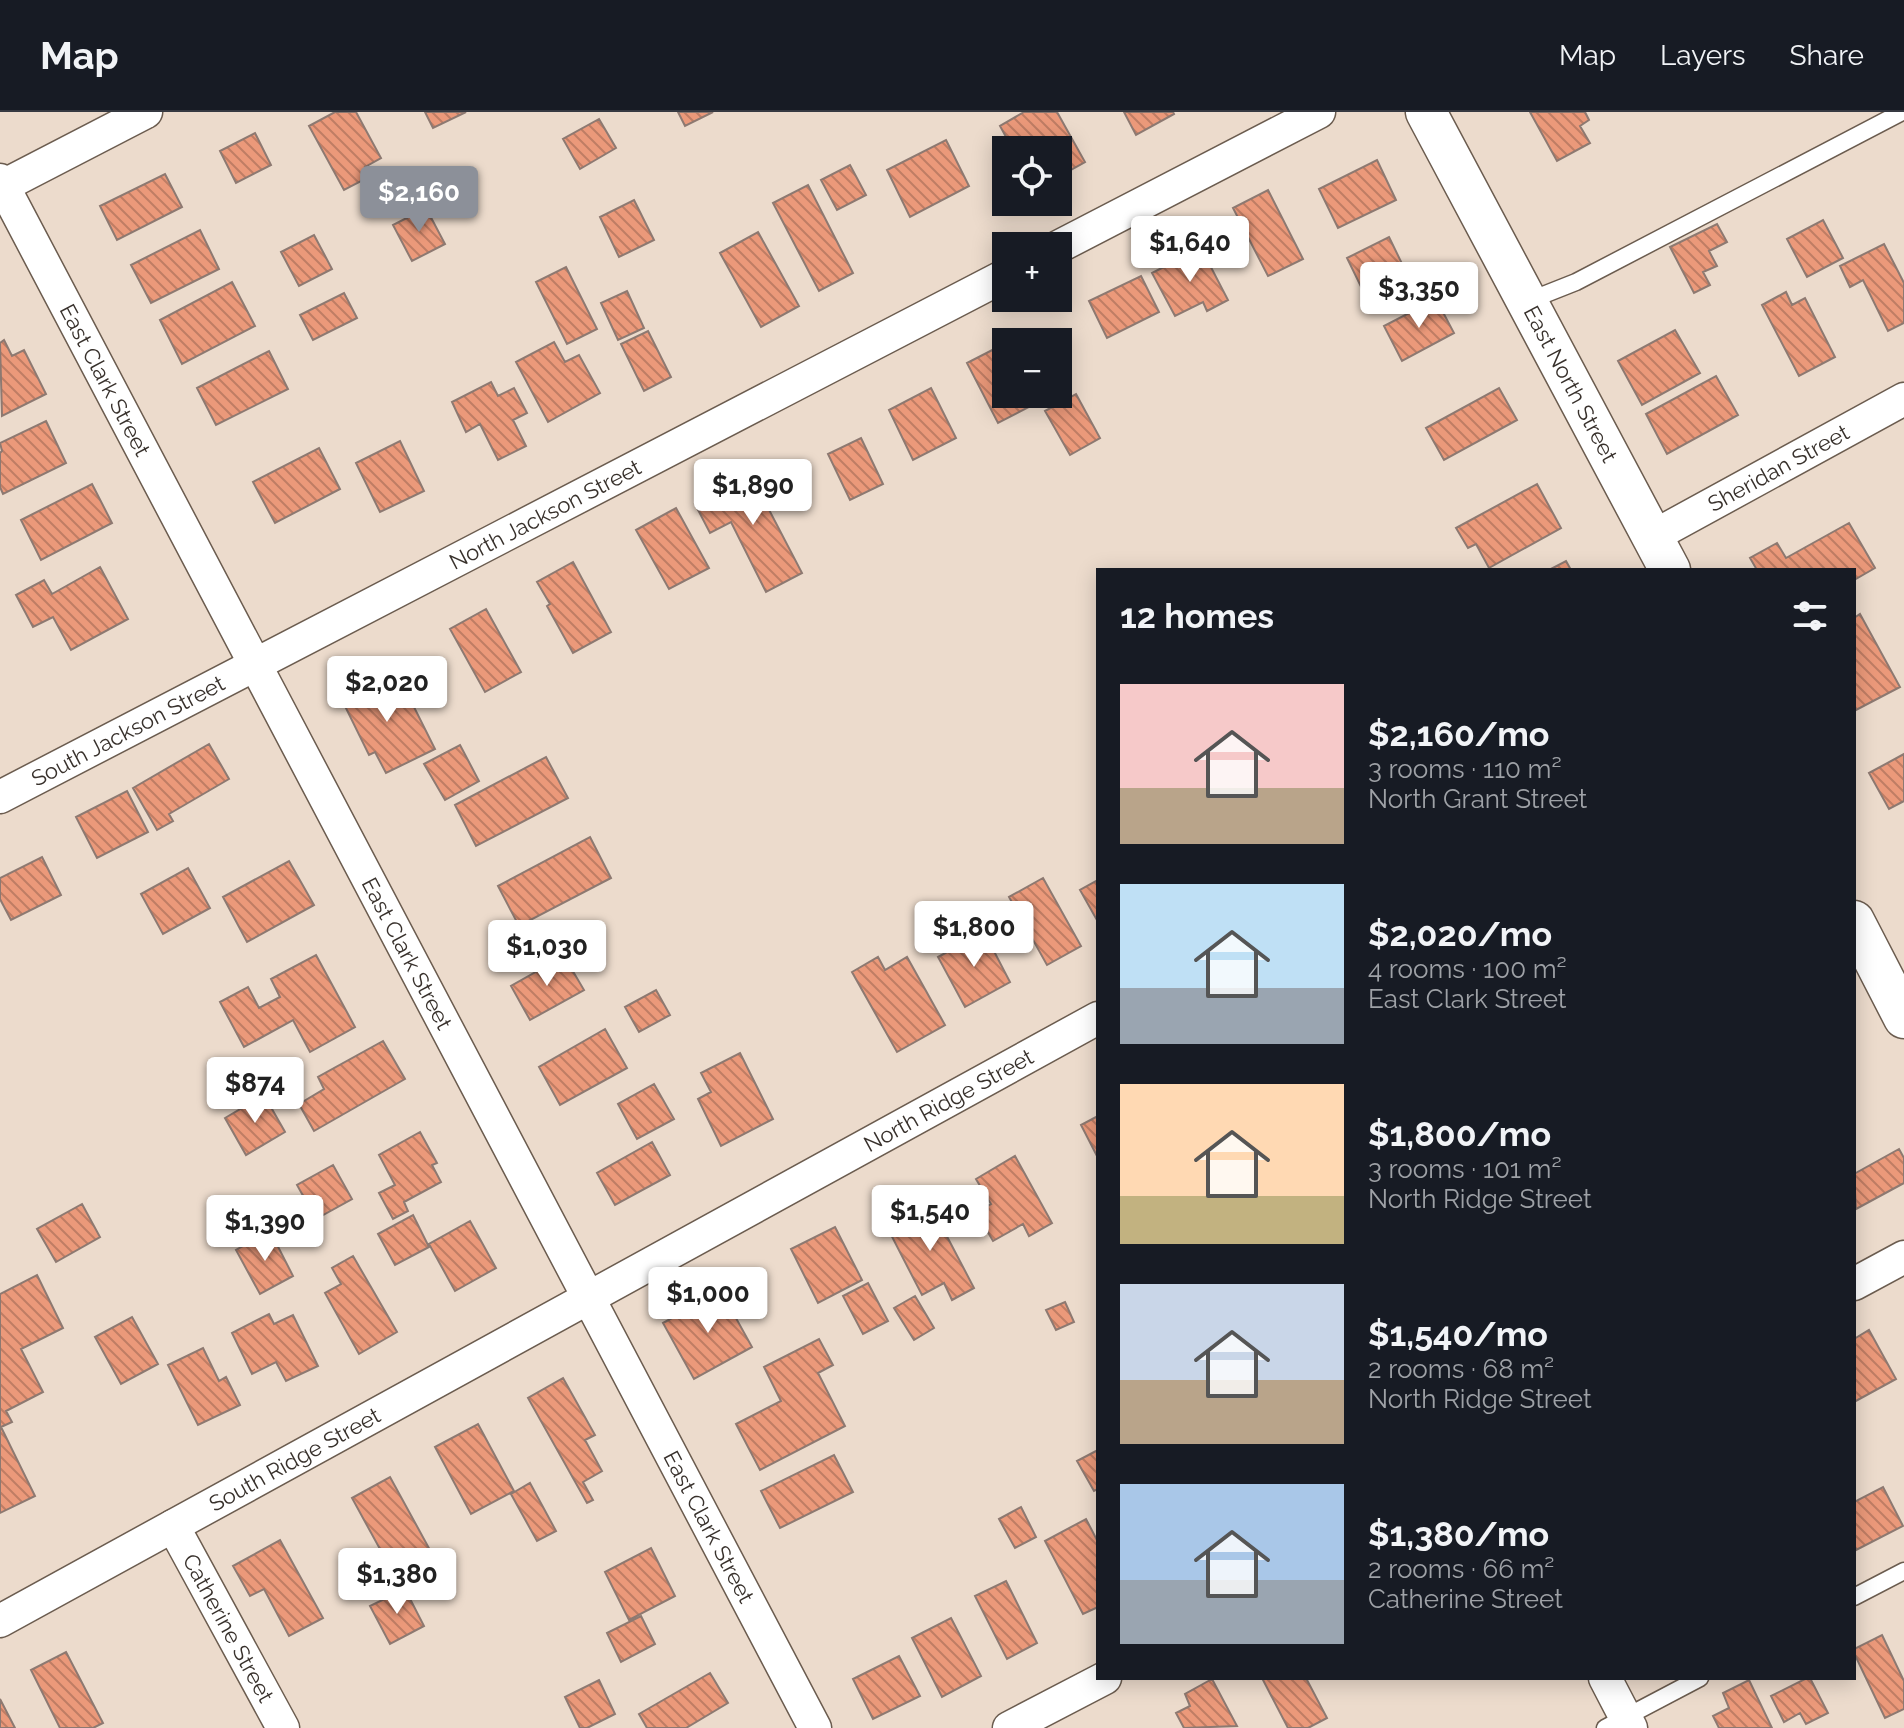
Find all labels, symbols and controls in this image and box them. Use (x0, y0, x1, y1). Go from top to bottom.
text: Map (40, 33, 119, 78)
text: Map (1559, 39, 1616, 72)
text: Layers (1660, 39, 1746, 72)
text: Share (1790, 39, 1864, 72)
map controls (992, 136, 1072, 408)
button: locate (992, 136, 1072, 216)
pin: $2,160 (354, 166, 484, 234)
text: $2,160 (378, 177, 460, 207)
pin: $1,640 (1125, 216, 1255, 284)
text: $1,640 (1149, 227, 1231, 257)
button: + (992, 232, 1072, 312)
pin: $3,350 (1354, 262, 1484, 330)
text: $3,350 (1378, 273, 1460, 303)
street label: East Clark Street (55, 300, 156, 461)
street label: East North Street (1519, 301, 1623, 467)
button: − (992, 328, 1072, 408)
street label: Sheridan Street (1703, 418, 1854, 517)
street label: North Jackson Street (445, 454, 646, 575)
pin: $1,890 (688, 459, 818, 527)
text: $1,890 (712, 470, 794, 500)
icon: filters (1788, 594, 1832, 638)
text: 12 homes (1120, 596, 1274, 636)
pin: $2,020 (322, 656, 452, 724)
text: $2,020 (345, 667, 429, 697)
street label: South Jackson Street (27, 670, 229, 792)
text: $2,160/mo (1368, 714, 1549, 754)
icon: home (1184, 716, 1280, 812)
text: 3 rooms · 110 m² (1368, 754, 1562, 784)
text: North Grant Street (1368, 784, 1587, 814)
street label: East Clark Street (357, 873, 458, 1034)
pin: $1,800 (909, 901, 1039, 969)
text: $1,800 (933, 912, 1016, 942)
text: $2,020/mo (1368, 914, 1552, 954)
icon: home (1184, 916, 1280, 1012)
pin: $1,030 (482, 920, 612, 988)
text: $1,030 (506, 931, 588, 961)
text: 4 rooms · 100 m² (1368, 954, 1567, 984)
text: East Clark Street (1368, 984, 1567, 1014)
street label: North Ridge Street (859, 1043, 1038, 1157)
pin: $874 (208, 1057, 302, 1125)
text: $874 (225, 1068, 285, 1098)
text: $1,800/mo (1368, 1114, 1551, 1154)
icon: home (1184, 1116, 1280, 1212)
text: 3 rooms · 101 m² (1368, 1154, 1562, 1184)
text: North Ridge Street (1368, 1184, 1592, 1214)
pin: $1,540 (865, 1185, 995, 1253)
pin: $1,390 (200, 1195, 330, 1263)
text: $1,540 (890, 1196, 970, 1226)
text: $1,390 (224, 1206, 306, 1236)
pin: $1,000 (643, 1267, 773, 1335)
text: $1,000 (666, 1278, 750, 1308)
text: $1,540/mo (1368, 1314, 1548, 1354)
icon: home (1184, 1316, 1280, 1412)
text: 2 rooms · 68 m² (1368, 1354, 1554, 1384)
text: North Ridge Street (1368, 1384, 1592, 1414)
street label: South Ridge Street (204, 1402, 385, 1517)
street label: East Clark Street (658, 1446, 760, 1608)
text: $1,380/mo (1368, 1514, 1549, 1554)
icon: home (1184, 1516, 1280, 1612)
pin: $1,380 (332, 1548, 462, 1616)
street label: Catherine Street (178, 1549, 280, 1707)
text: 2 rooms · 66 m² (1368, 1554, 1554, 1584)
text: $1,380 (356, 1559, 438, 1589)
text: Catherine Street (1368, 1584, 1563, 1614)

